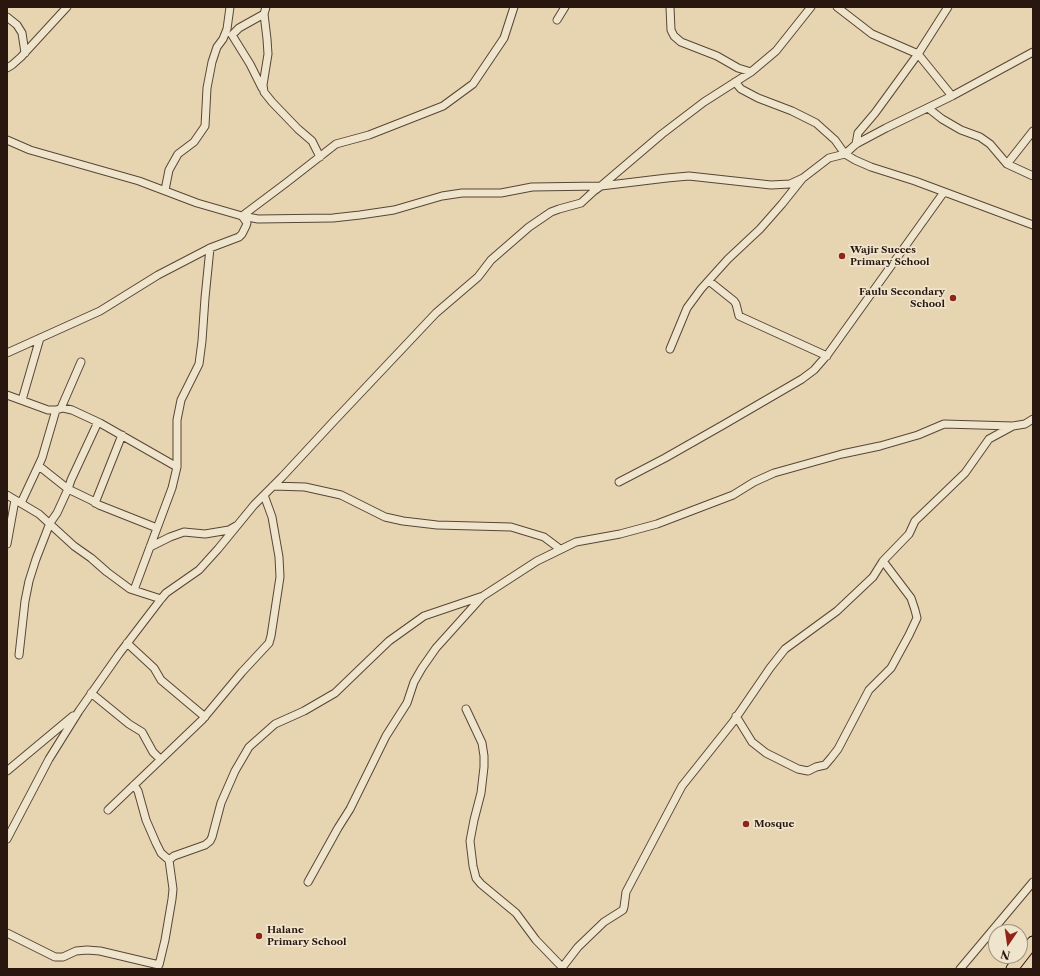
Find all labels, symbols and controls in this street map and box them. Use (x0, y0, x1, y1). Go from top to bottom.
place label: Wajir Succes Primary School (850, 244, 930, 268)
marker: Wajir Succes Primary School (837, 251, 847, 261)
place label: Faulu Secondary School (859, 286, 945, 310)
marker: Faulu Secondary School (948, 293, 958, 303)
place label: Mosque (754, 818, 795, 830)
marker: Mosque (741, 819, 751, 829)
place label: Halane Primary School (267, 924, 347, 948)
north arrow (988, 924, 1028, 964)
marker: Halane Primary School (254, 931, 264, 941)
text: N (999, 947, 1012, 963)

